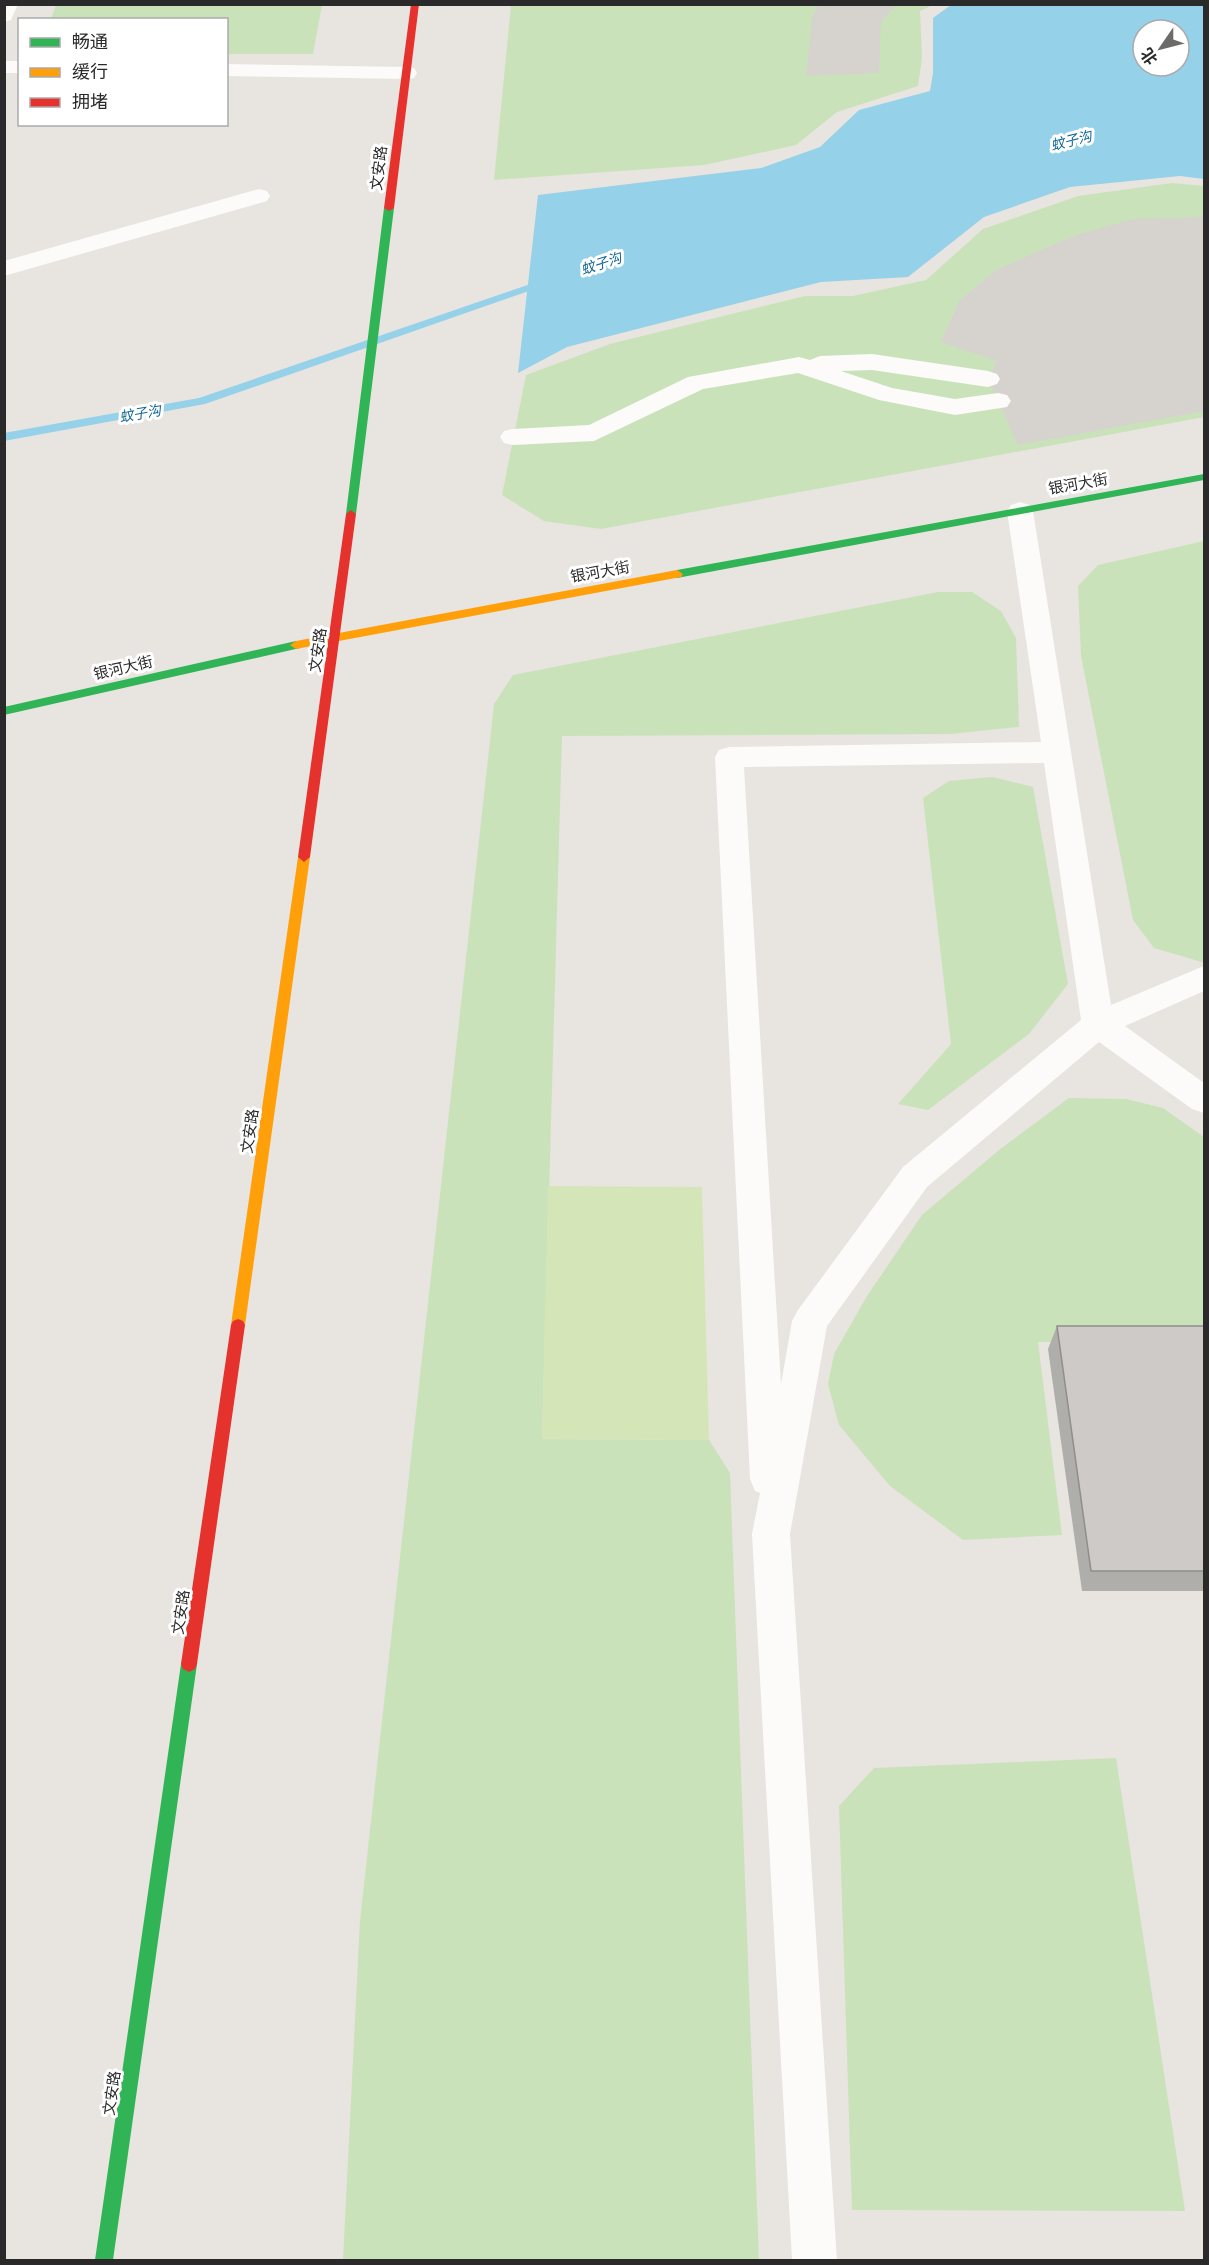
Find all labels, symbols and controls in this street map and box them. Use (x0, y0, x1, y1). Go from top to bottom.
legend (18, 18, 228, 126)
north arrow (1131, 18, 1191, 78)
text: 畅通 (72, 30, 108, 52)
text: 北 (1136, 45, 1161, 69)
text: 缓行 (72, 60, 108, 82)
text: 拥堵 (72, 90, 108, 112)
water label: 蚊子沟 (1049, 126, 1095, 153)
street label: 文安路 (366, 145, 390, 191)
water label: 蚊子沟 (578, 248, 626, 278)
water label: 蚊子沟 (118, 401, 164, 425)
street label: 银河大街 (1047, 469, 1109, 497)
street label: 银河大街 (569, 557, 631, 585)
street label: 文安路 (305, 626, 329, 674)
street label: 银河大街 (92, 651, 154, 683)
street label: 文安路 (237, 1107, 261, 1155)
street label: 文安路 (168, 1588, 192, 1636)
street label: 文安路 (99, 2069, 123, 2117)

